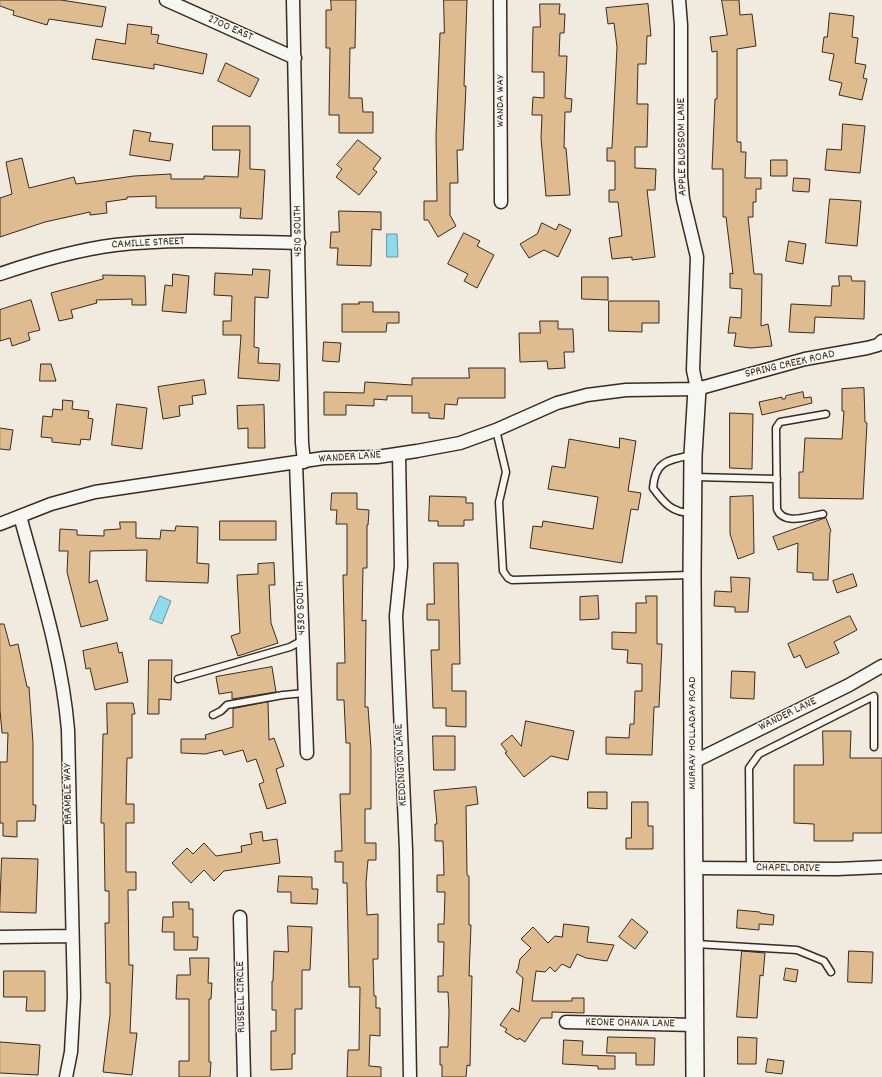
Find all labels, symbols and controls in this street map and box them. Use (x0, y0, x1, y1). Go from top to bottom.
street label: 2700 EAST (205, 13, 255, 45)
street label: WANDA WAY (494, 75, 508, 127)
street label: APPLE BLOSSOM LANE (675, 98, 691, 196)
street label: 4510 SOUTH (291, 205, 307, 257)
street label: CAMILLE STREET (111, 235, 185, 253)
street label: SPRING CREEK ROAD (744, 348, 836, 382)
street label: WANDER LANE (318, 449, 382, 467)
street label: 4530 SOUTH (294, 581, 310, 635)
street label: MURRAY HOLLADAY ROAD (686, 677, 700, 789)
street label: WANDER LANE (757, 695, 819, 735)
street label: KEDDINGTON LANE (393, 724, 411, 806)
street label: BRAMBLE WAY (61, 763, 77, 825)
street label: CHAPEL DRIVE (756, 861, 820, 877)
street label: RUSSELL CIRCLE (234, 961, 250, 1033)
street label: KEONE OHANA LANE (585, 1016, 675, 1032)

